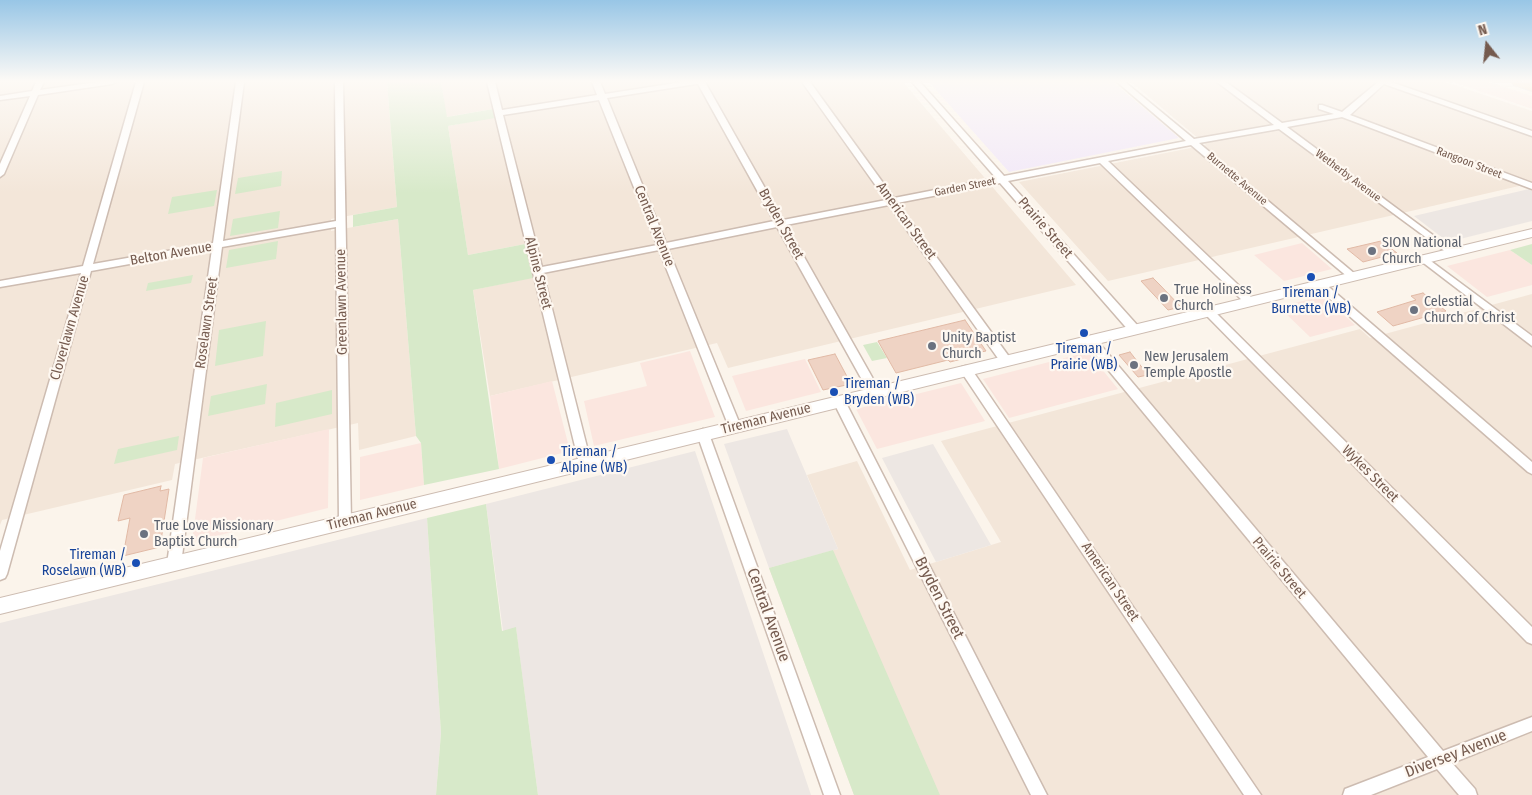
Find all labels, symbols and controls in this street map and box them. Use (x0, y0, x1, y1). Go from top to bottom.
north arrow (1462, 20, 1512, 70)
text: N (1476, 21, 1489, 39)
street label: Rangoon Street (1434, 144, 1504, 182)
street label: Wetherby Avenue (1313, 147, 1383, 205)
street label: Burnette Avenue (1204, 150, 1270, 208)
street label: Garden Street (933, 175, 997, 199)
street label: American Street (872, 179, 940, 263)
street label: Central Avenue (630, 183, 678, 269)
street label: Bryden Street (755, 186, 807, 262)
street label: Prairie Street (1014, 194, 1076, 262)
street label: Alpine Street (521, 235, 555, 311)
place label: SION National Church (1382, 235, 1462, 268)
street label: Belton Avenue (129, 239, 213, 269)
marker: SION National Church (1366, 245, 1378, 257)
street label: Greenlawn Avenue (333, 249, 351, 355)
marker: Tireman / Burnette (WB) (1305, 271, 1317, 283)
street label: Cloverlawn Avenue (47, 274, 93, 382)
street label: Roselawn Street (192, 276, 222, 370)
place label: True Holiness Church (1174, 282, 1252, 314)
place label: Tireman / Burnette (WB) (1271, 285, 1351, 318)
marker: True Holiness Church (1158, 292, 1170, 304)
place label: Celestial Church of Christ (1424, 294, 1515, 326)
marker: Celestial Church of Christ (1408, 304, 1420, 316)
marker: Tireman / Prairie (WB) (1078, 327, 1090, 339)
place label: Unity Baptist Church (942, 330, 1016, 362)
marker: Unity Baptist Church (926, 340, 938, 352)
place label: Tireman / Prairie (WB) (1051, 341, 1117, 374)
place label: New Jerusalem Temple Apostle (1144, 349, 1232, 382)
marker: New Jerusalem Temple Apostle (1128, 359, 1140, 371)
place label: Tireman / Bryden (WB) (844, 376, 914, 408)
marker: Tireman / Bryden (WB) (828, 386, 840, 398)
street label: Tireman Avenue (719, 400, 813, 438)
street label: Wykes Street (1338, 442, 1402, 506)
place label: Tireman / Alpine (WB) (561, 444, 627, 477)
marker: Tireman / Alpine (WB) (545, 454, 557, 466)
street label: Tireman Avenue (325, 496, 419, 534)
place label: True Love Missionary Baptist Church (154, 518, 274, 550)
marker: True Love Missionary Baptist Church (138, 528, 150, 540)
street label: Prairie Street (1248, 534, 1310, 602)
street label: American Street (1078, 539, 1142, 625)
place label: Tireman / Roselawn (WB) (42, 547, 126, 580)
street label: Bryden Street (910, 554, 968, 642)
marker: Tireman / Roselawn (WB) (130, 557, 142, 569)
street label: Central Avenue (742, 566, 794, 664)
street label: Diversey Avenue (1402, 726, 1510, 782)

